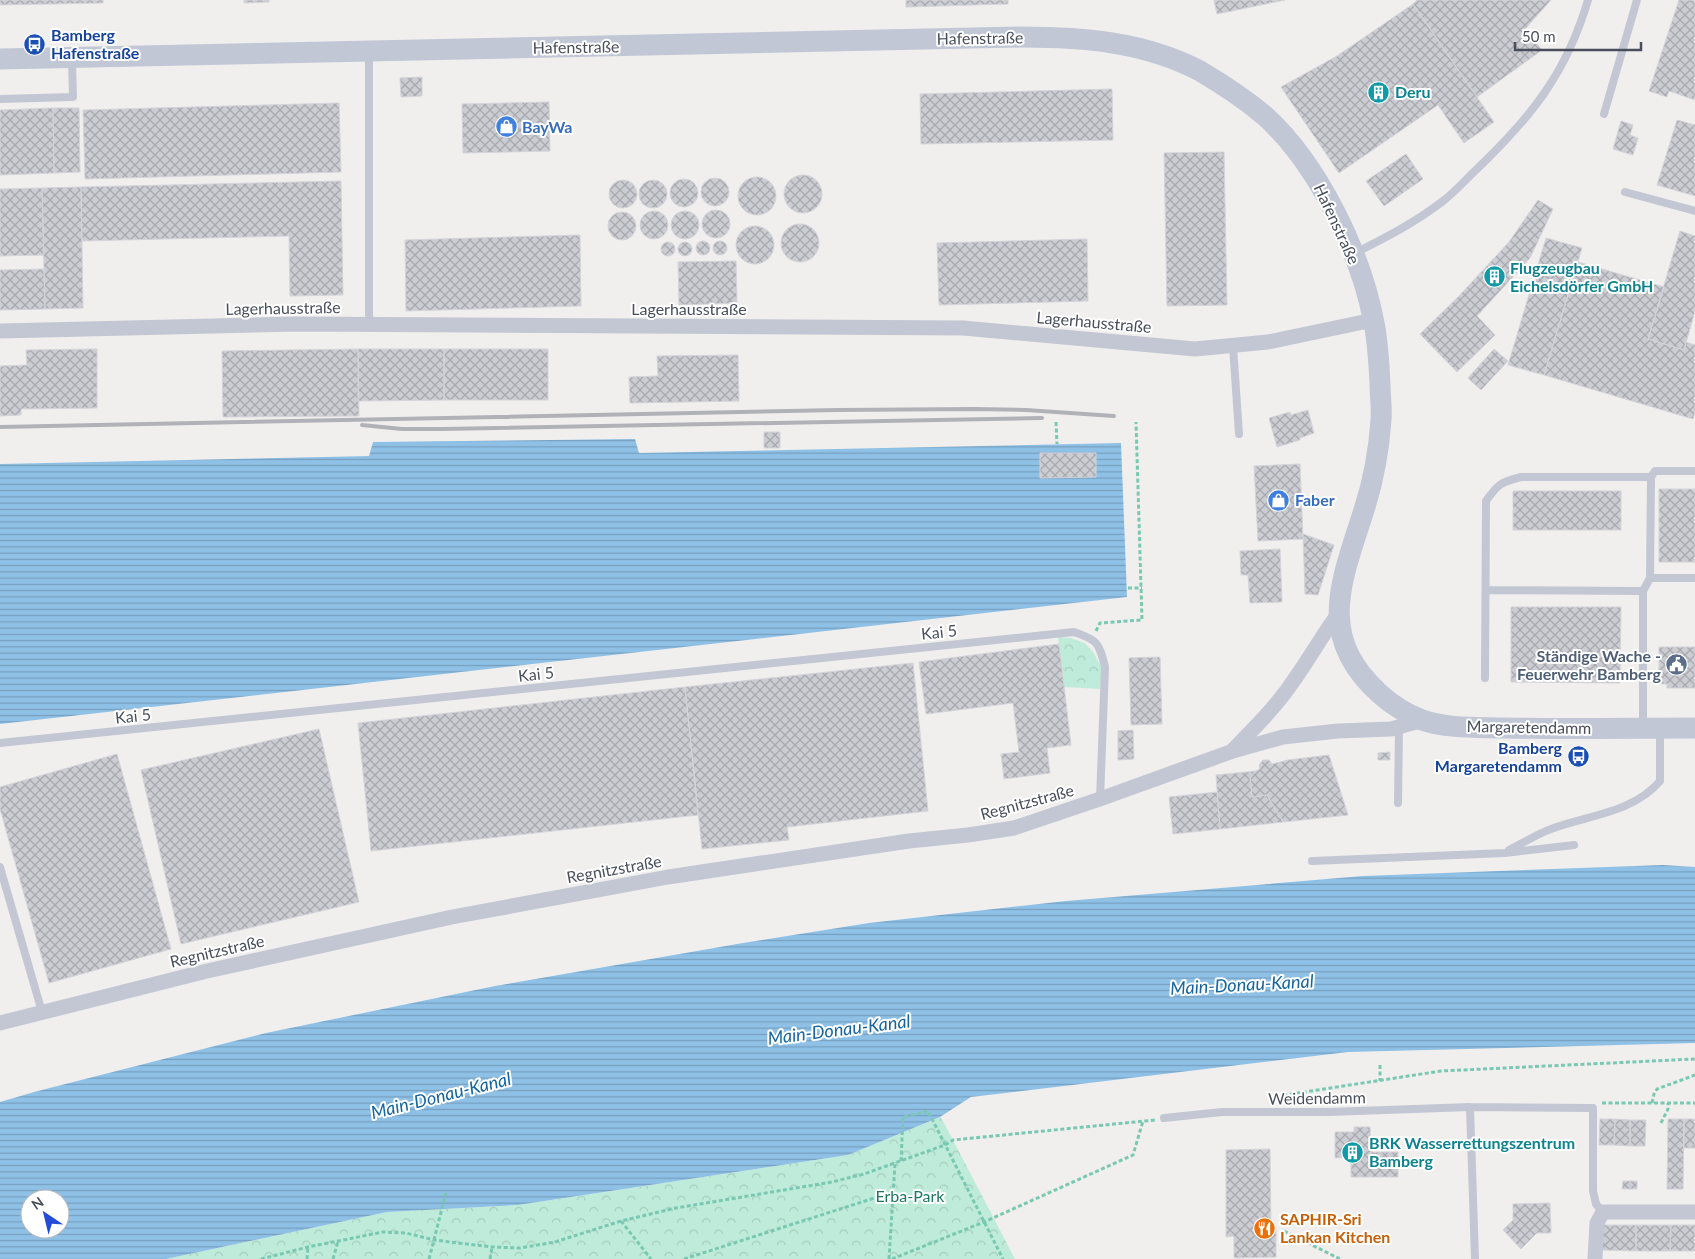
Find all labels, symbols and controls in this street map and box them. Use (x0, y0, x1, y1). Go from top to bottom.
scale bar (1515, 20, 1641, 52)
place label: Bamberg Hafenstraße (51, 25, 140, 62)
street label: Hafenstraße (937, 27, 1023, 48)
text: 50 m (1522, 27, 1556, 45)
bus stop icon: Bamberg Hafenstraße (23, 32, 47, 56)
street label: Hafenstraße (533, 36, 619, 57)
building icon: Deru (1367, 80, 1391, 104)
place label: Deru (1395, 82, 1431, 101)
shop icon: BayWa (494, 115, 518, 139)
place label: BayWa (522, 117, 572, 136)
street label: Hafenstraße (1311, 181, 1364, 267)
place label: Flugzeugbau Eichelsdörfer GmbH (1510, 258, 1653, 295)
building icon: Flugzeugbau Eichelsdörfer GmbH (1482, 265, 1506, 289)
street label: Lagerhausstraße (225, 297, 341, 318)
street label: Lagerhausstraße (631, 299, 747, 318)
street label: Lagerhausstraße (1036, 307, 1152, 336)
shop icon: Faber (1267, 488, 1291, 512)
place label: Faber (1295, 490, 1335, 509)
street label: Kai 5 (920, 620, 958, 643)
place label: Ständige Wache - Feuerwehr Bamberg (1517, 646, 1662, 683)
public building icon: Ständige Wache - Feuerwehr Bamberg (1665, 653, 1689, 677)
street label: Kai 5 (517, 662, 555, 685)
street label: Kai 5 (114, 704, 152, 727)
street label: Margaretendamm (1467, 716, 1592, 737)
place label: Bamberg Margaretendamm (1435, 738, 1563, 775)
bus stop icon: Bamberg Margaretendamm (1566, 745, 1590, 769)
street label: Regnitzstraße (978, 780, 1076, 823)
street label: Regnitzstraße (565, 851, 663, 886)
street label: Regnitzstraße (168, 930, 266, 971)
water label: Main-Donau-Kanal (1170, 969, 1314, 999)
water label: Main-Donau-Kanal (766, 1009, 912, 1049)
water label: Main-Donau-Kanal (368, 1067, 513, 1123)
street label: Weidendamm (1268, 1087, 1366, 1108)
place label: BRK Wasserrettungszentrum Bamberg (1369, 1133, 1575, 1170)
building icon: BRK Wasserrettungszentrum Bamberg (1341, 1140, 1365, 1164)
park label: Erba-Park (876, 1186, 945, 1205)
north arrow (20, 1189, 70, 1239)
text: N (28, 1193, 47, 1213)
place label: SAPHIR-Sri Lankan Kitchen (1280, 1209, 1390, 1246)
restaurant icon: SAPHIR-Sri Lankan Kitchen (1252, 1216, 1276, 1240)

